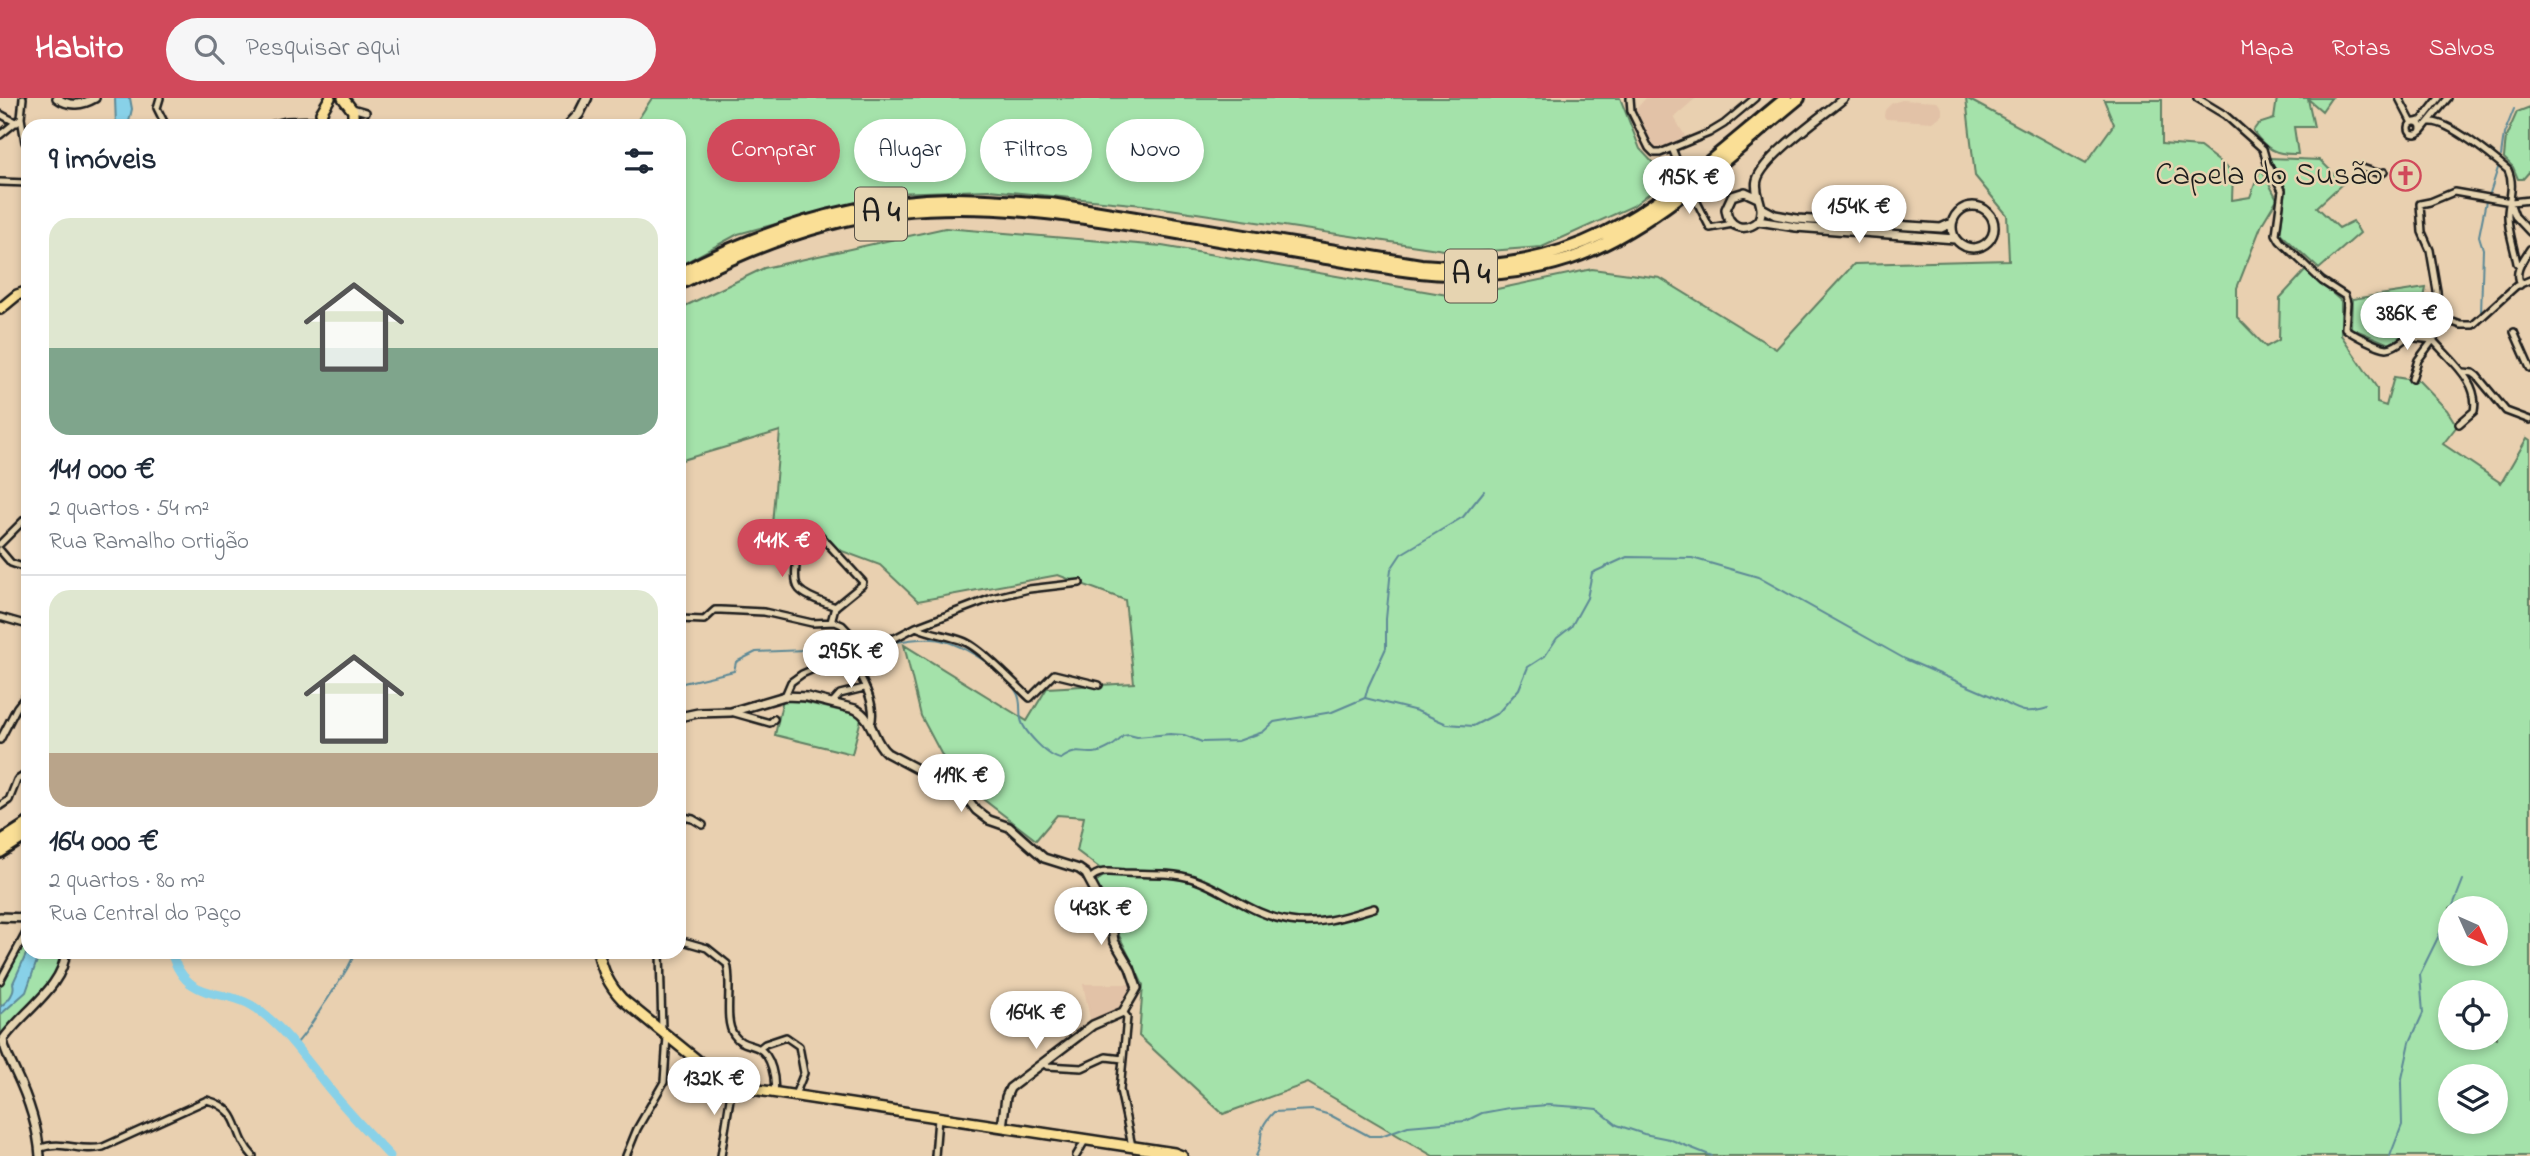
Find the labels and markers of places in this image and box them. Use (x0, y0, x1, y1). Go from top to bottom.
place label: Capela do Susão (2155, 153, 2383, 200)
pin: 195K € (1632, 156, 1746, 216)
church icon: Capela do Susão (2389, 159, 2423, 193)
pin: 154K € (1802, 186, 1916, 245)
pin: 386K € (2350, 292, 2464, 352)
pin: 141K € (725, 519, 839, 579)
pin: 295K € (794, 630, 908, 690)
pin: 119K € (904, 754, 1018, 814)
pin: 443K € (1044, 888, 1158, 947)
pin: 164K € (979, 992, 1093, 1051)
pin: 132K € (657, 1058, 771, 1117)

